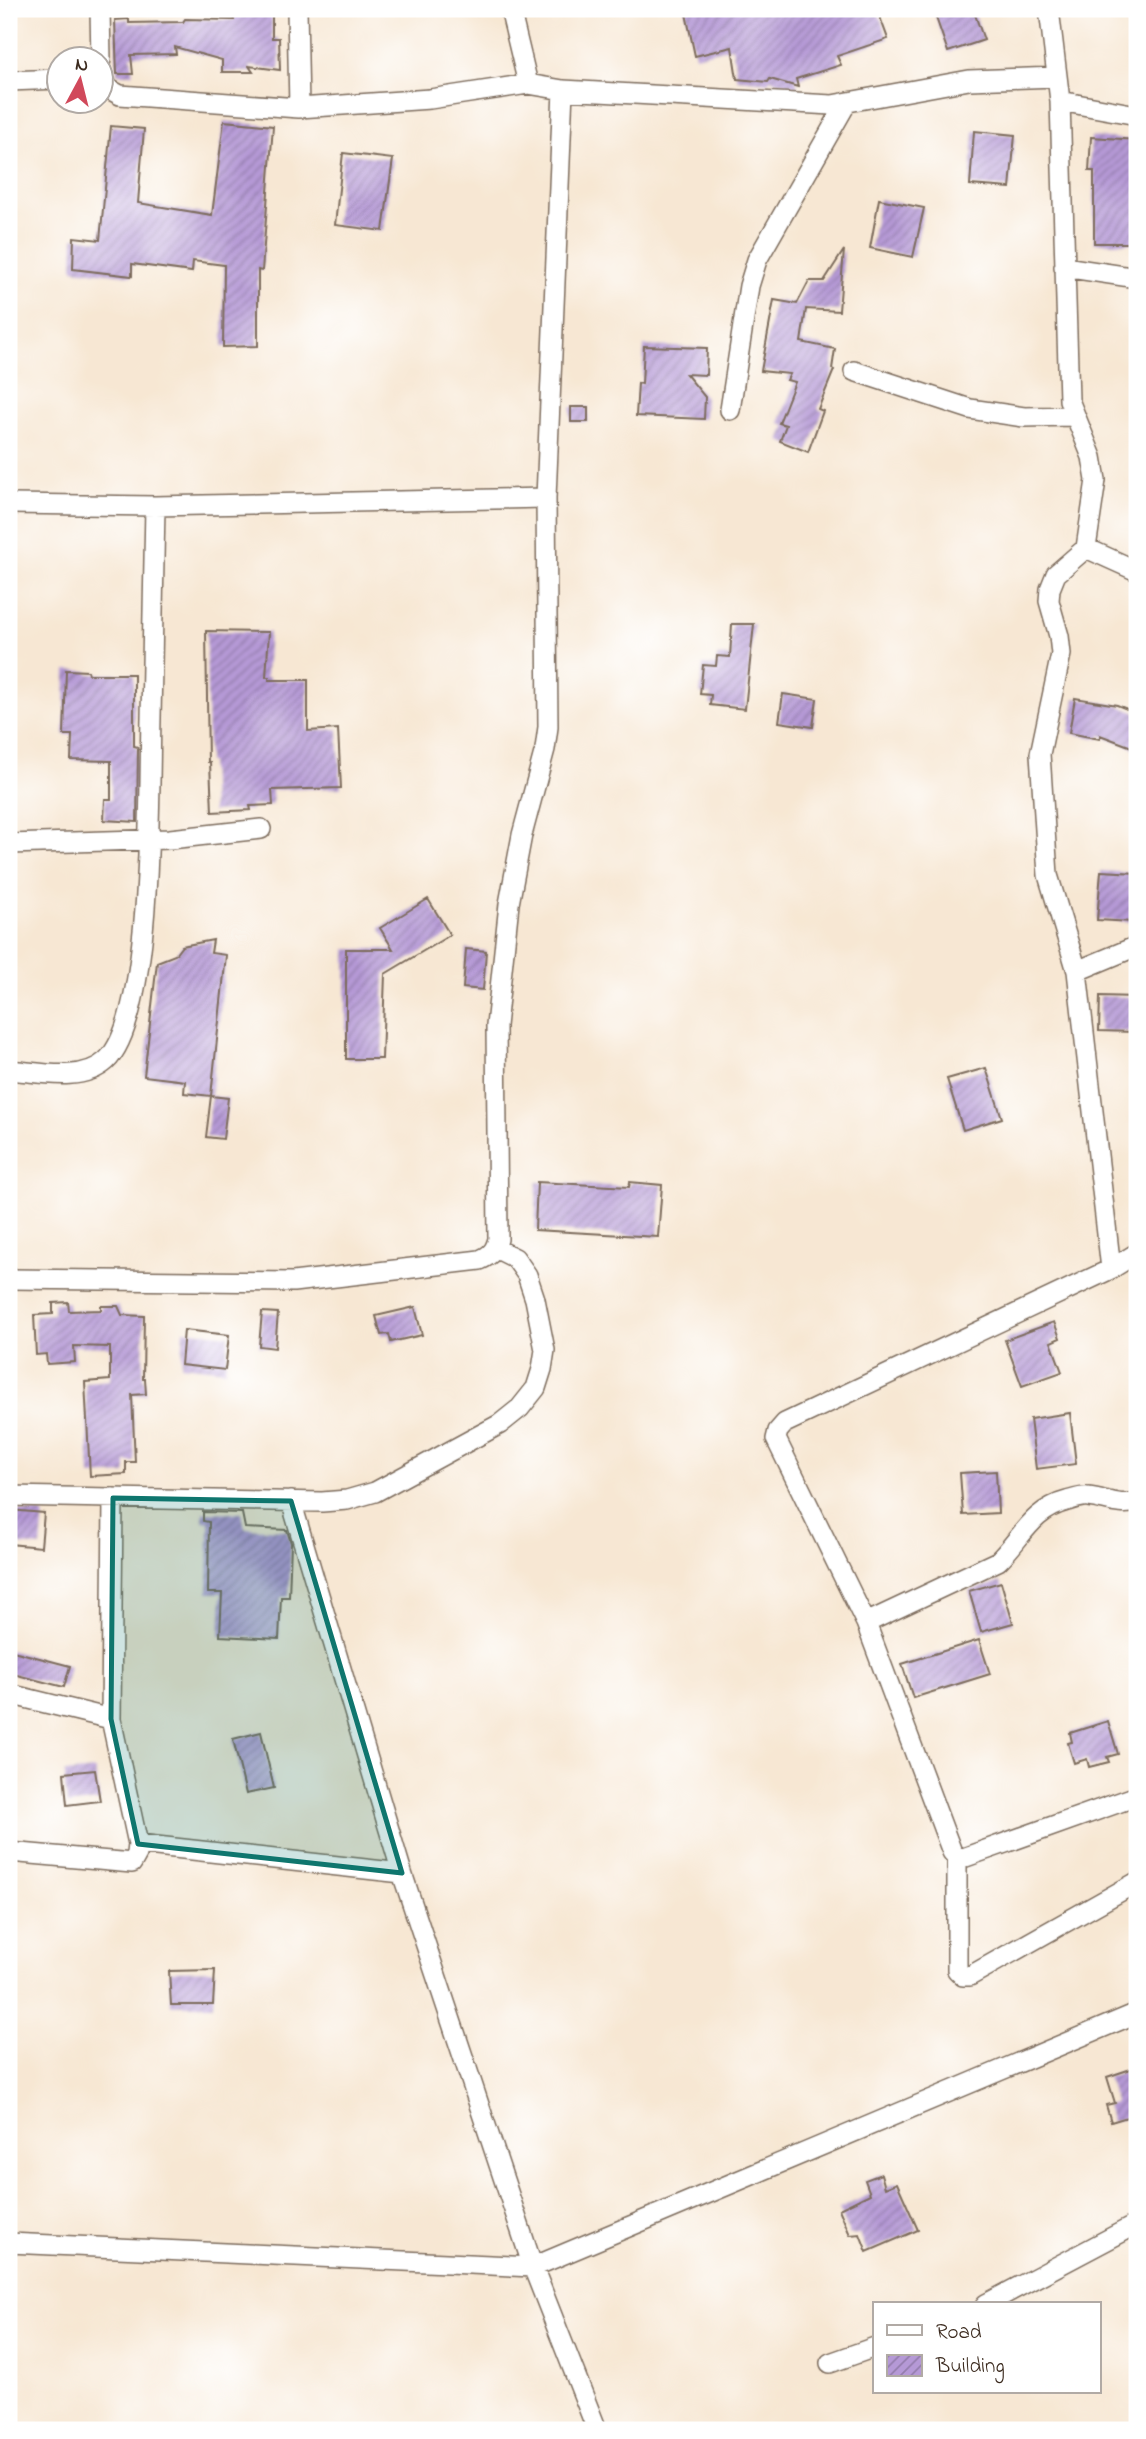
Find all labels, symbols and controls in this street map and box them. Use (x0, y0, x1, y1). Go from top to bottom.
north arrow (46, 46, 116, 116)
text: N (74, 51, 90, 80)
legend (873, 2302, 1100, 2394)
text: Road (936, 2318, 982, 2348)
text: Building (935, 2352, 1005, 2384)

